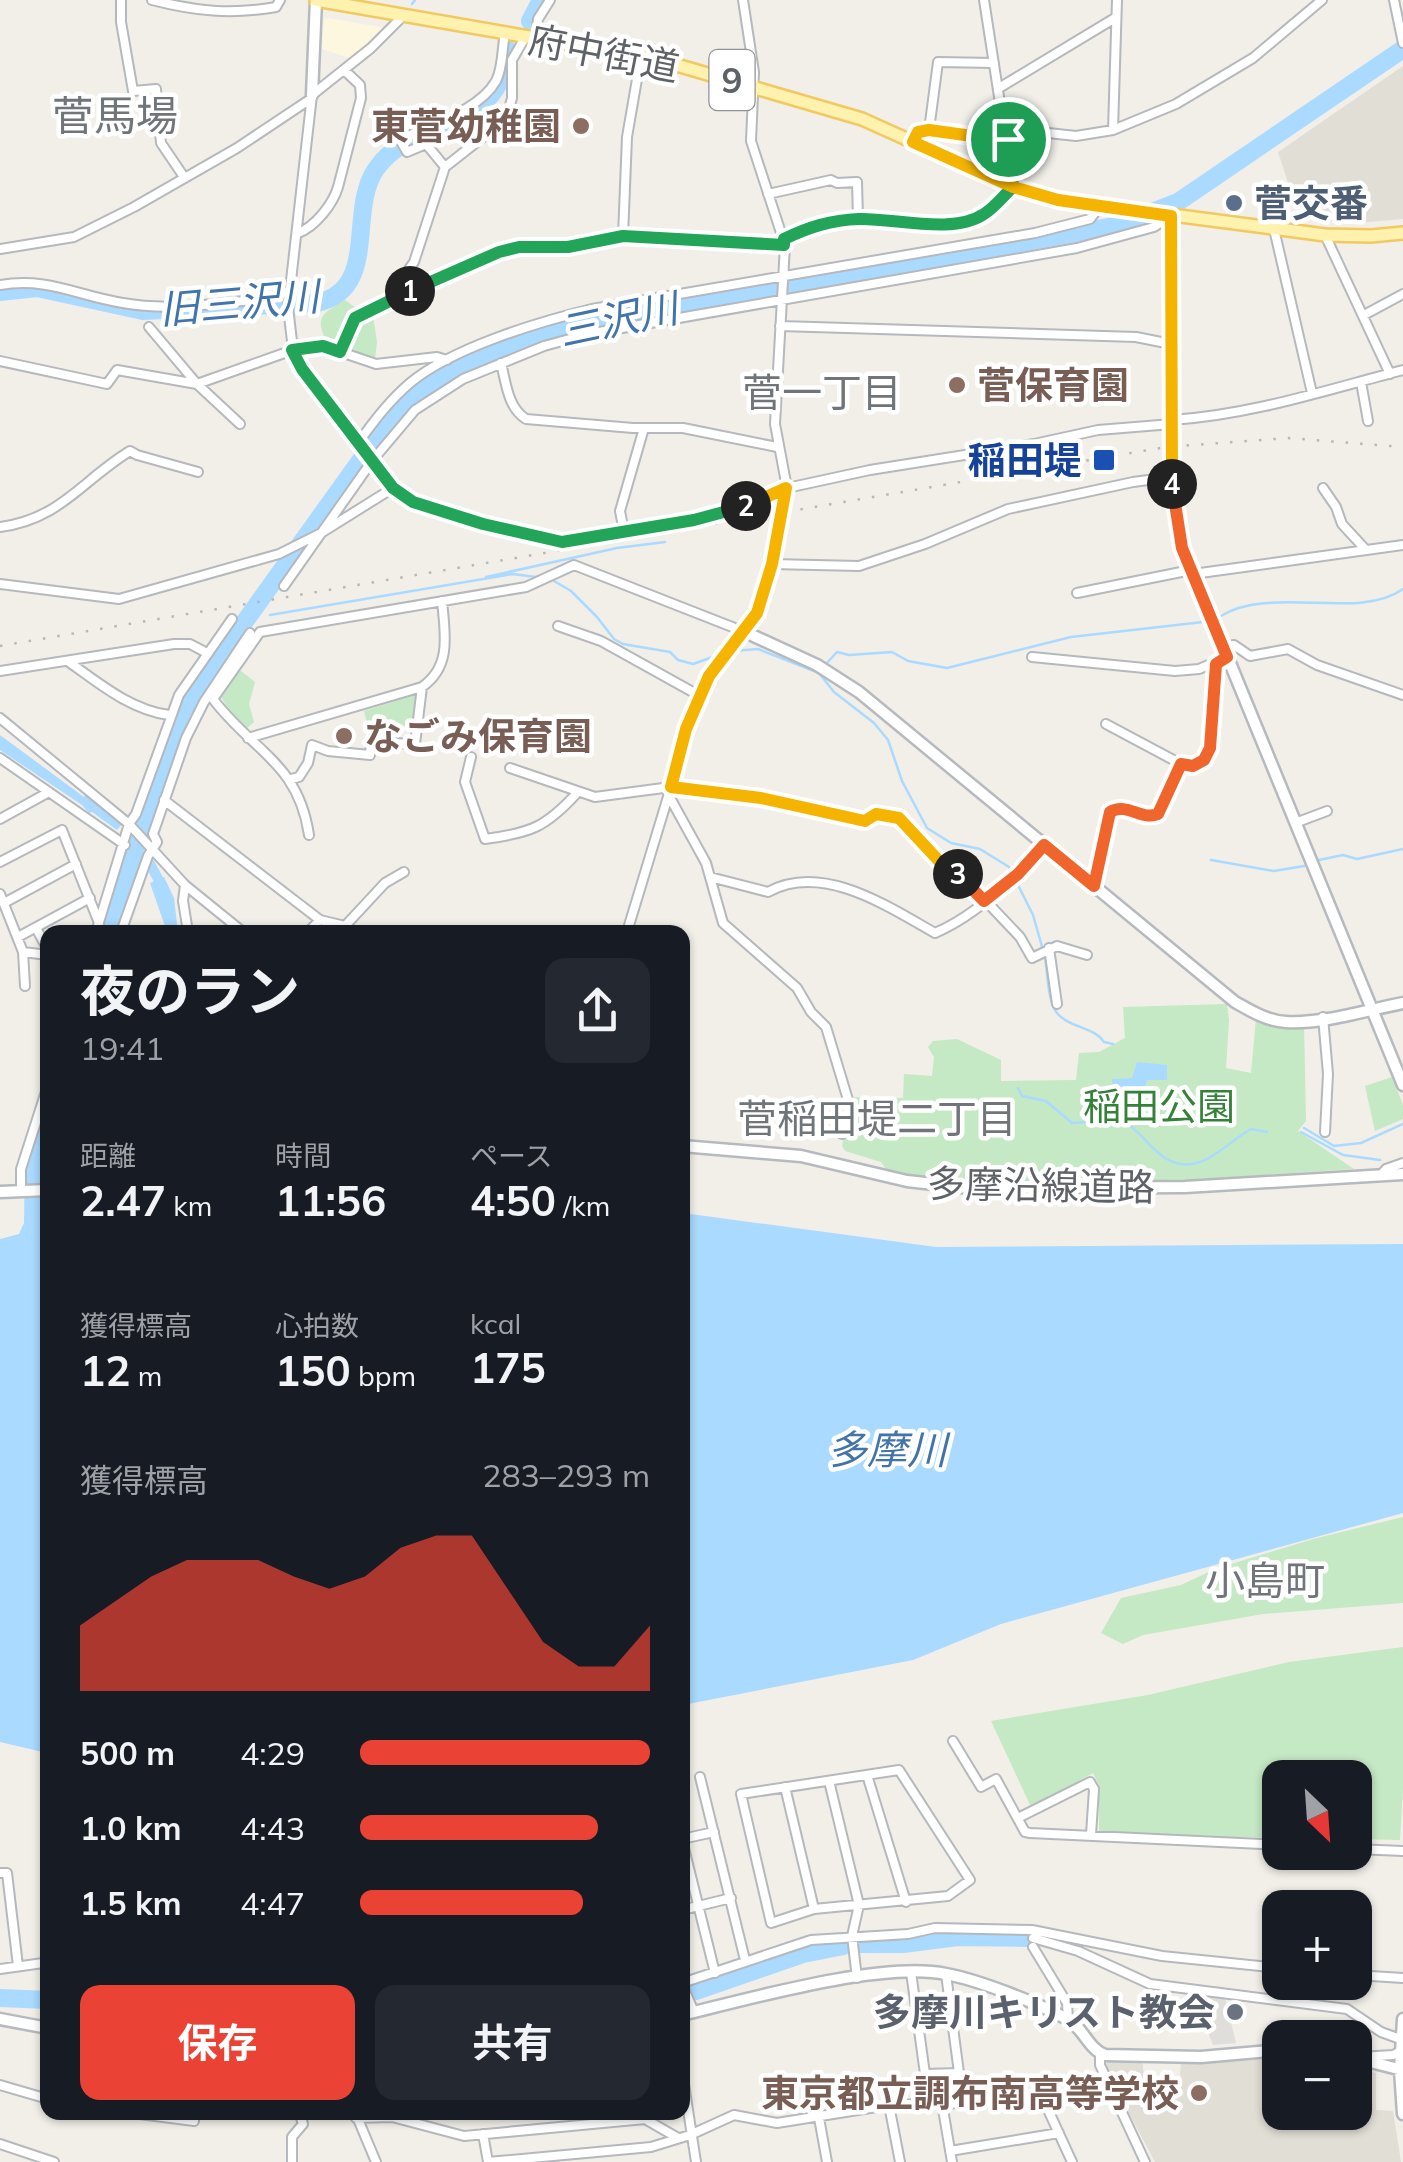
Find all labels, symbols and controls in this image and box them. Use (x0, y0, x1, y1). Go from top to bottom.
street label: 府中街道 (525, 15, 683, 91)
road number: 9 (710, 50, 754, 110)
district label: 菅馬場 (52, 89, 178, 142)
pin (966, 97, 1051, 182)
place label: 東菅幼稚園 (371, 102, 561, 150)
icon: arrive (981, 112, 1036, 167)
marker: 東菅幼稚園 (570, 115, 592, 137)
place label: 菅交番 (1254, 179, 1368, 227)
marker: 菅交番 (1223, 192, 1245, 214)
pin: 1 (385, 266, 435, 316)
water label: 旧三沢川 (157, 270, 325, 334)
text: 1 (402, 273, 418, 308)
water label: 三沢川 (554, 281, 686, 356)
place label: 菅保育園 (977, 361, 1129, 409)
district label: 菅一丁目 (742, 367, 902, 417)
marker: 菅保育園 (946, 374, 968, 396)
place label: 稲田堤 (968, 436, 1082, 484)
marker: 稲田堤 (1091, 447, 1117, 473)
pin: 4 (1147, 459, 1197, 509)
text: 4 (1164, 466, 1180, 501)
pin: 2 (721, 481, 771, 531)
text: 2 (738, 488, 754, 523)
place label: なごみ保育園 (364, 712, 592, 760)
marker: なごみ保育園 (333, 725, 355, 747)
pin: 3 (933, 849, 983, 899)
text: 3 (950, 856, 966, 891)
text: 夜のラン (80, 956, 300, 1025)
button: share (545, 958, 650, 1063)
text: 19:41 (80, 1028, 164, 1068)
park label: 稲田公園 (1083, 1082, 1235, 1130)
district label: 菅稲田堤二丁目 (737, 1093, 1017, 1143)
text: 距離 (80, 1138, 136, 1173)
text: 時間 (275, 1138, 331, 1173)
text: ペース (470, 1138, 553, 1173)
street label: 多摩沿線道路 (927, 1159, 1155, 1211)
text: 2.47 (80, 1174, 166, 1227)
text: 11:56 (275, 1174, 386, 1227)
text: 4:50 (470, 1174, 556, 1227)
text: km (166, 1188, 212, 1223)
text: /km (556, 1188, 610, 1223)
text: kcal (470, 1306, 521, 1341)
text: 獲得標高 (80, 1308, 192, 1343)
text: 心拍数 (275, 1308, 359, 1343)
text: 175 (470, 1341, 546, 1394)
text: 12 (80, 1344, 130, 1397)
text: 150 (275, 1344, 351, 1397)
text: m (130, 1358, 162, 1393)
text: bpm (351, 1358, 416, 1393)
water label: 多摩川 (827, 1424, 951, 1474)
text: 283–293 m (482, 1455, 650, 1495)
text: 獲得標高 (80, 1460, 208, 1500)
district label: 小島町 (1205, 1555, 1325, 1605)
text: 500 m (80, 1733, 175, 1773)
text: 4:29 (240, 1733, 305, 1773)
north arrow (1262, 1760, 1372, 1870)
map controls (1262, 1760, 1372, 2130)
text: 1.0 km (80, 1808, 182, 1848)
text: 4:43 (240, 1808, 305, 1848)
text: 1.5 km (80, 1883, 182, 1923)
text: 4:47 (240, 1883, 305, 1923)
button: + (1262, 1890, 1372, 2000)
button: 保存 (80, 1985, 355, 2100)
button: 共有 (375, 1985, 650, 2100)
place label: 多摩川キリスト教会 (873, 1988, 1215, 2036)
marker: 多摩川キリスト教会 (1224, 2001, 1246, 2023)
button: − (1262, 2020, 1372, 2130)
place label: 東京都立調布南高等学校 (761, 2069, 1179, 2117)
marker: 東京都立調布南高等学校 (1188, 2082, 1210, 2104)

